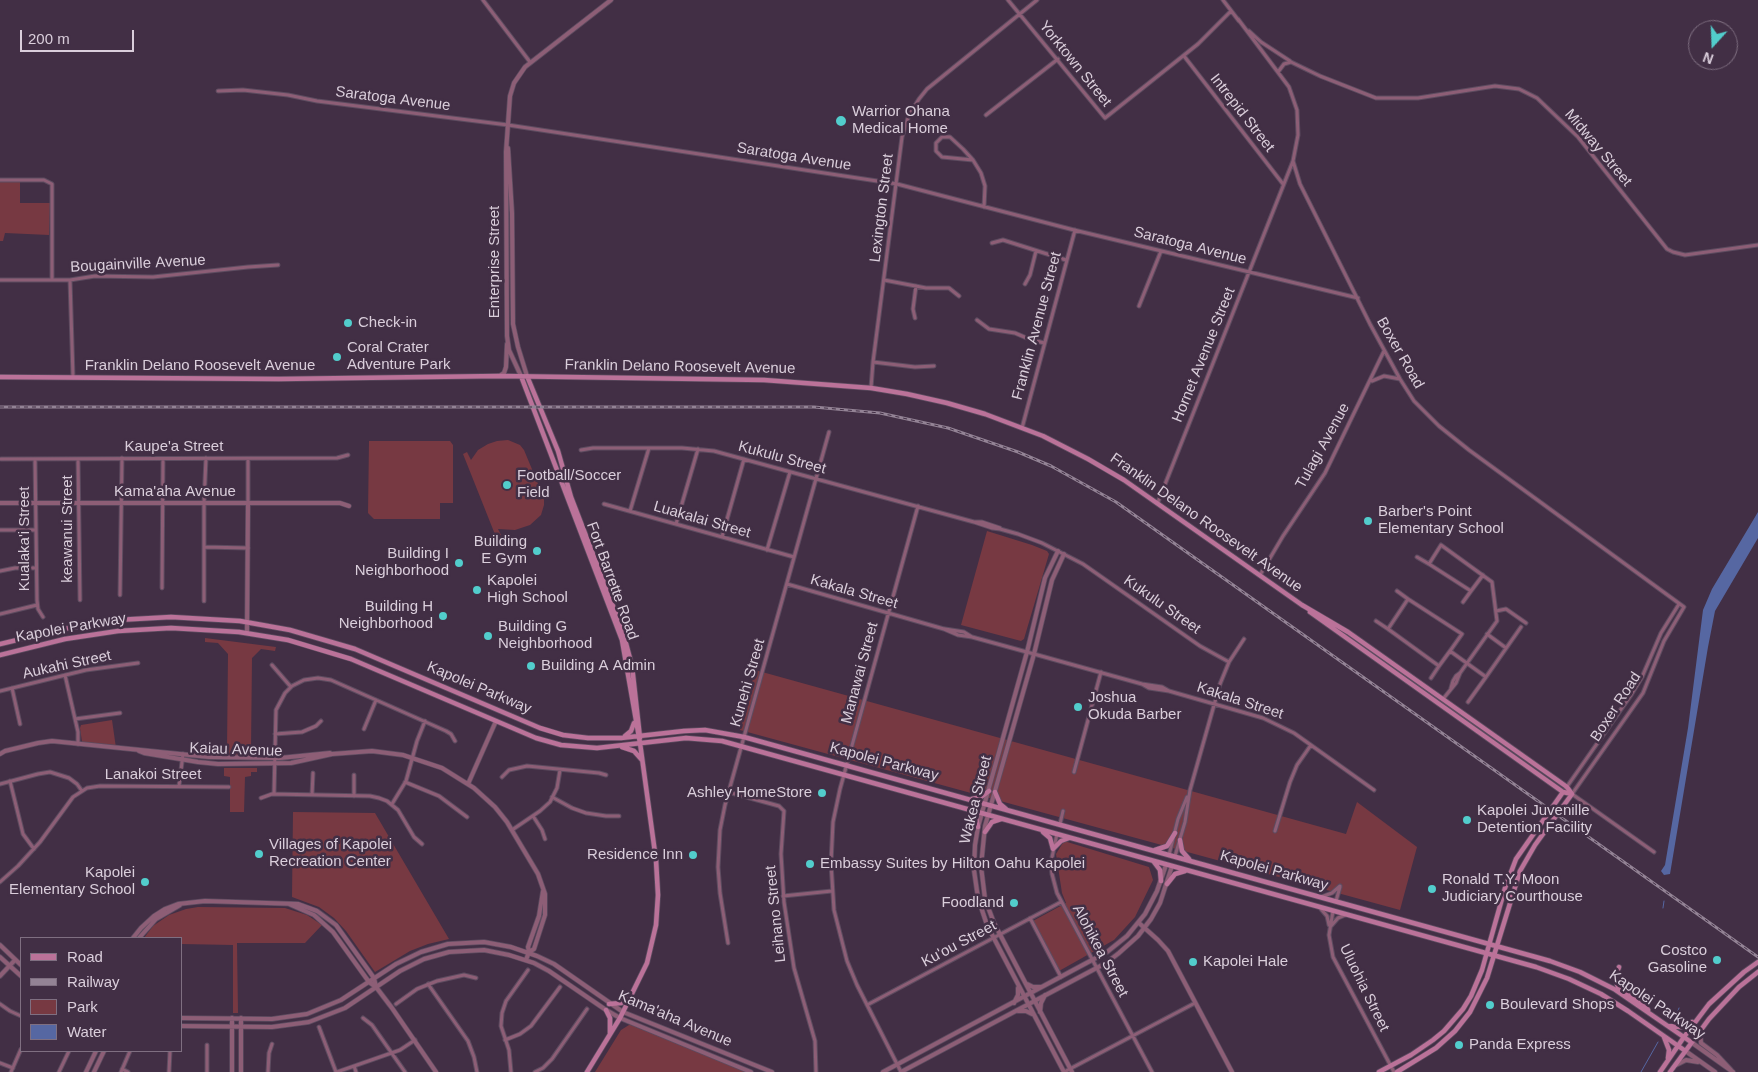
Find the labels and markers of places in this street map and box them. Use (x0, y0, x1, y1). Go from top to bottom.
place label: Warrior Ohana Medical Home (852, 103, 950, 138)
marker: Warrior Ohana Medical Home (834, 114, 848, 128)
place label: Check-in (358, 314, 417, 332)
marker: Check-in (342, 317, 354, 329)
place label: Coral Crater Adventure Park (347, 339, 450, 374)
marker: Coral Crater Adventure Park (331, 351, 343, 363)
place label: Football/Soccer Field (517, 467, 621, 502)
marker: Football/Soccer Field (501, 479, 513, 491)
place label: Barber's Point Elementary School (1378, 503, 1504, 538)
marker: Barber's Point Elementary School (1362, 515, 1374, 527)
place label: Building E Gym (474, 533, 527, 568)
place label: Building I Neighborhood (355, 545, 449, 580)
marker: Building E Gym (531, 545, 543, 557)
marker: Building I Neighborhood (453, 557, 465, 569)
place label: Kapolei High School (487, 572, 568, 607)
marker: Kapolei High School (471, 584, 483, 596)
place label: Building H Neighborhood (339, 598, 433, 633)
marker: Building H Neighborhood (437, 610, 449, 622)
place label: Building G Neighborhood (498, 618, 592, 653)
marker: Building G Neighborhood (482, 630, 494, 642)
place label: Building A Admin (541, 657, 655, 675)
marker: Building A Admin (525, 660, 537, 672)
place label: Joshua Okuda Barber (1088, 689, 1181, 724)
marker: Joshua Okuda Barber (1072, 701, 1084, 713)
place label: Ashley HomeStore (687, 784, 812, 802)
marker: Ashley HomeStore (816, 787, 828, 799)
place label: Kapolei Juvenille Detention Facility (1477, 802, 1592, 837)
marker: Kapolei Juvenille Detention Facility (1461, 814, 1473, 826)
place label: Villages of Kapolei Recreation Center (269, 836, 392, 871)
place label: Residence Inn (587, 846, 683, 864)
marker: Villages of Kapolei Recreation Center (253, 848, 265, 860)
marker: Residence Inn (687, 849, 699, 861)
place label: Embassy Suites by Hilton Oahu Kapolei (820, 855, 1085, 873)
marker: Embassy Suites by Hilton Oahu Kapolei (804, 858, 816, 870)
place label: Kapolei Elementary School (9, 864, 135, 899)
place label: Ronald T.Y. Moon Judiciary Courthouse (1442, 871, 1583, 906)
marker: Kapolei Elementary School (139, 876, 151, 888)
marker: Ronald T.Y. Moon Judiciary Courthouse (1426, 883, 1438, 895)
place label: Foodland (941, 894, 1004, 912)
marker: Foodland (1008, 897, 1020, 909)
place label: Costco Gasoline (1648, 942, 1707, 977)
place label: Kapolei Hale (1203, 953, 1288, 971)
marker: Costco Gasoline (1711, 954, 1723, 966)
marker: Kapolei Hale (1187, 956, 1199, 968)
place label: Boulevard Shops (1500, 996, 1614, 1014)
marker: Boulevard Shops (1484, 999, 1496, 1011)
place label: Panda Express (1469, 1036, 1571, 1054)
marker: Panda Express (1453, 1039, 1465, 1051)

